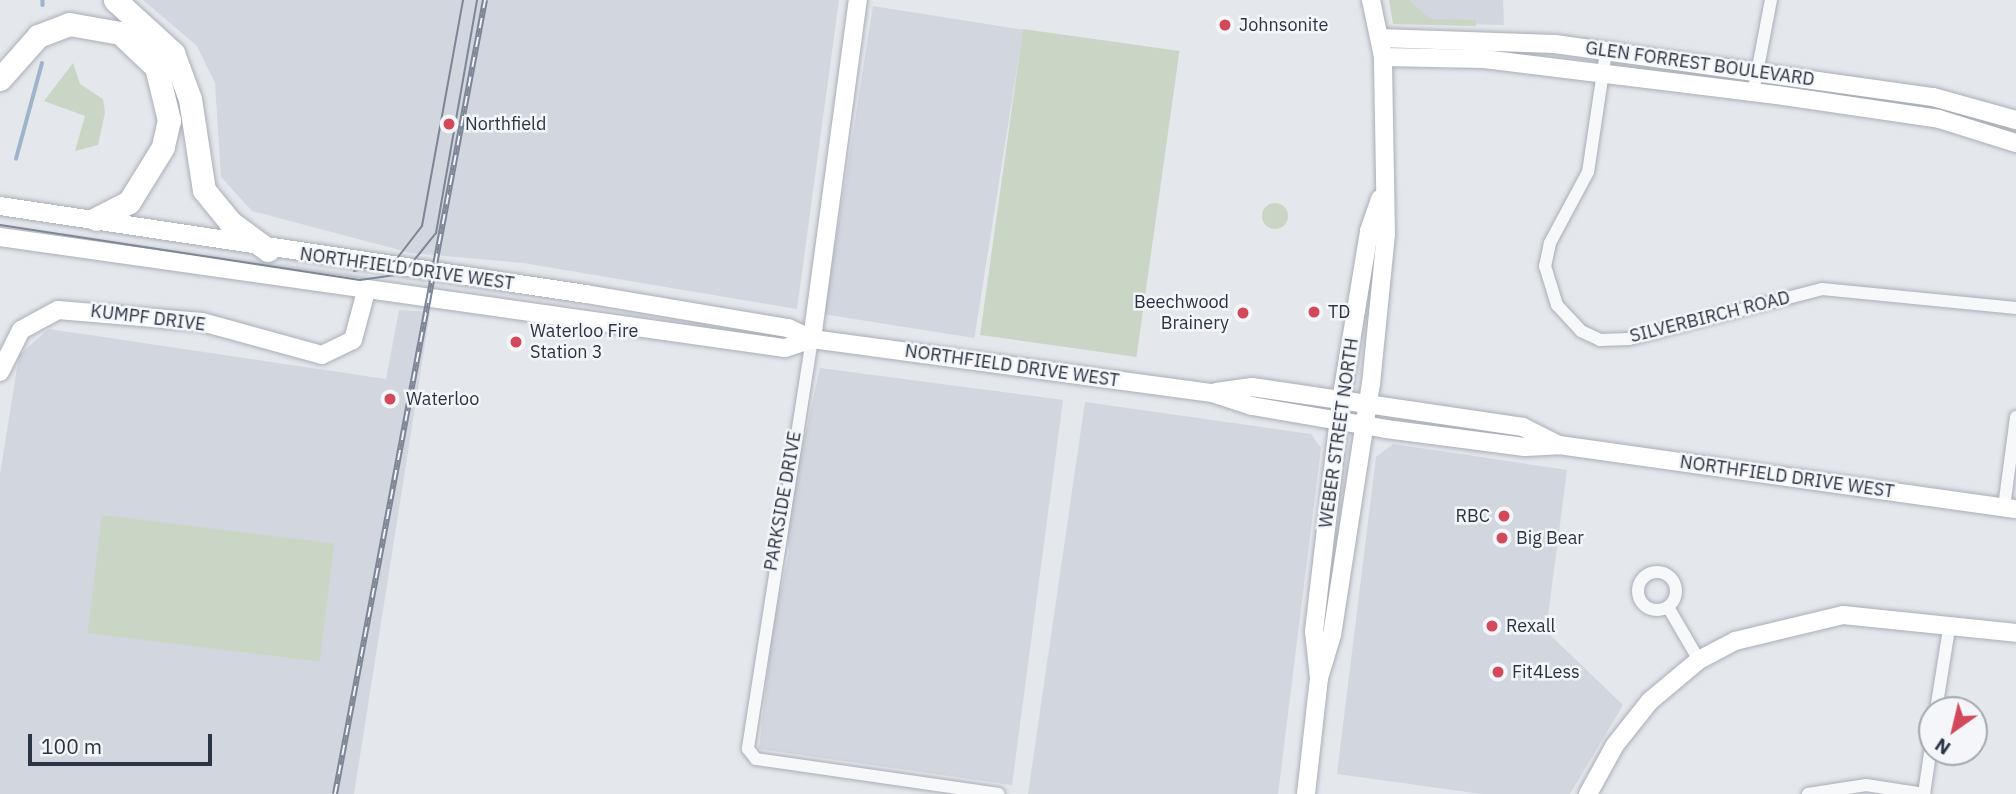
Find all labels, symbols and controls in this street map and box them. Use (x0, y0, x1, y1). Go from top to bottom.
place label: Johnsonite (1239, 14, 1328, 36)
marker: Johnsonite (1217, 17, 1233, 33)
street label: GLEN FORREST BOULEVARD (1584, 37, 1816, 91)
place label: Northfield (465, 113, 546, 135)
marker: Northfield (439, 114, 459, 134)
street label: NORTHFIELD DRIVE WEST (298, 243, 516, 295)
street label: SILVERBIRCH ROAD (1628, 287, 1792, 347)
place label: Beechwood Brainery (1134, 292, 1229, 334)
street label: KUMPF DRIVE (89, 300, 207, 336)
place label: TD (1328, 301, 1350, 323)
marker: TD (1306, 304, 1322, 320)
marker: Beechwood Brainery (1235, 305, 1251, 321)
place label: Waterloo Fire Station 3 (530, 321, 638, 364)
marker: Waterloo Fire Station 3 (508, 334, 524, 350)
street label: WEBER STREET NORTH (1315, 337, 1363, 529)
street label: NORTHFIELD DRIVE WEST (903, 340, 1121, 392)
place label: Waterloo (406, 388, 479, 410)
marker: Waterloo (380, 389, 400, 409)
street label: PARKSIDE DRIVE (760, 430, 806, 572)
street label: NORTHFIELD DRIVE WEST (1678, 451, 1896, 503)
place label: RBC (1456, 505, 1490, 527)
marker: RBC (1496, 508, 1512, 524)
place label: Big Bear (1516, 527, 1584, 549)
marker: Big Bear (1494, 530, 1510, 546)
place label: Rexall (1506, 615, 1555, 637)
marker: Rexall (1484, 618, 1500, 634)
place label: Fit4Less (1512, 661, 1580, 683)
marker: Fit4Less (1490, 664, 1506, 680)
north arrow (1918, 696, 1988, 766)
scale bar (32, 720, 215, 764)
text: 100 m (41, 732, 102, 760)
text: N (1930, 733, 1955, 761)

